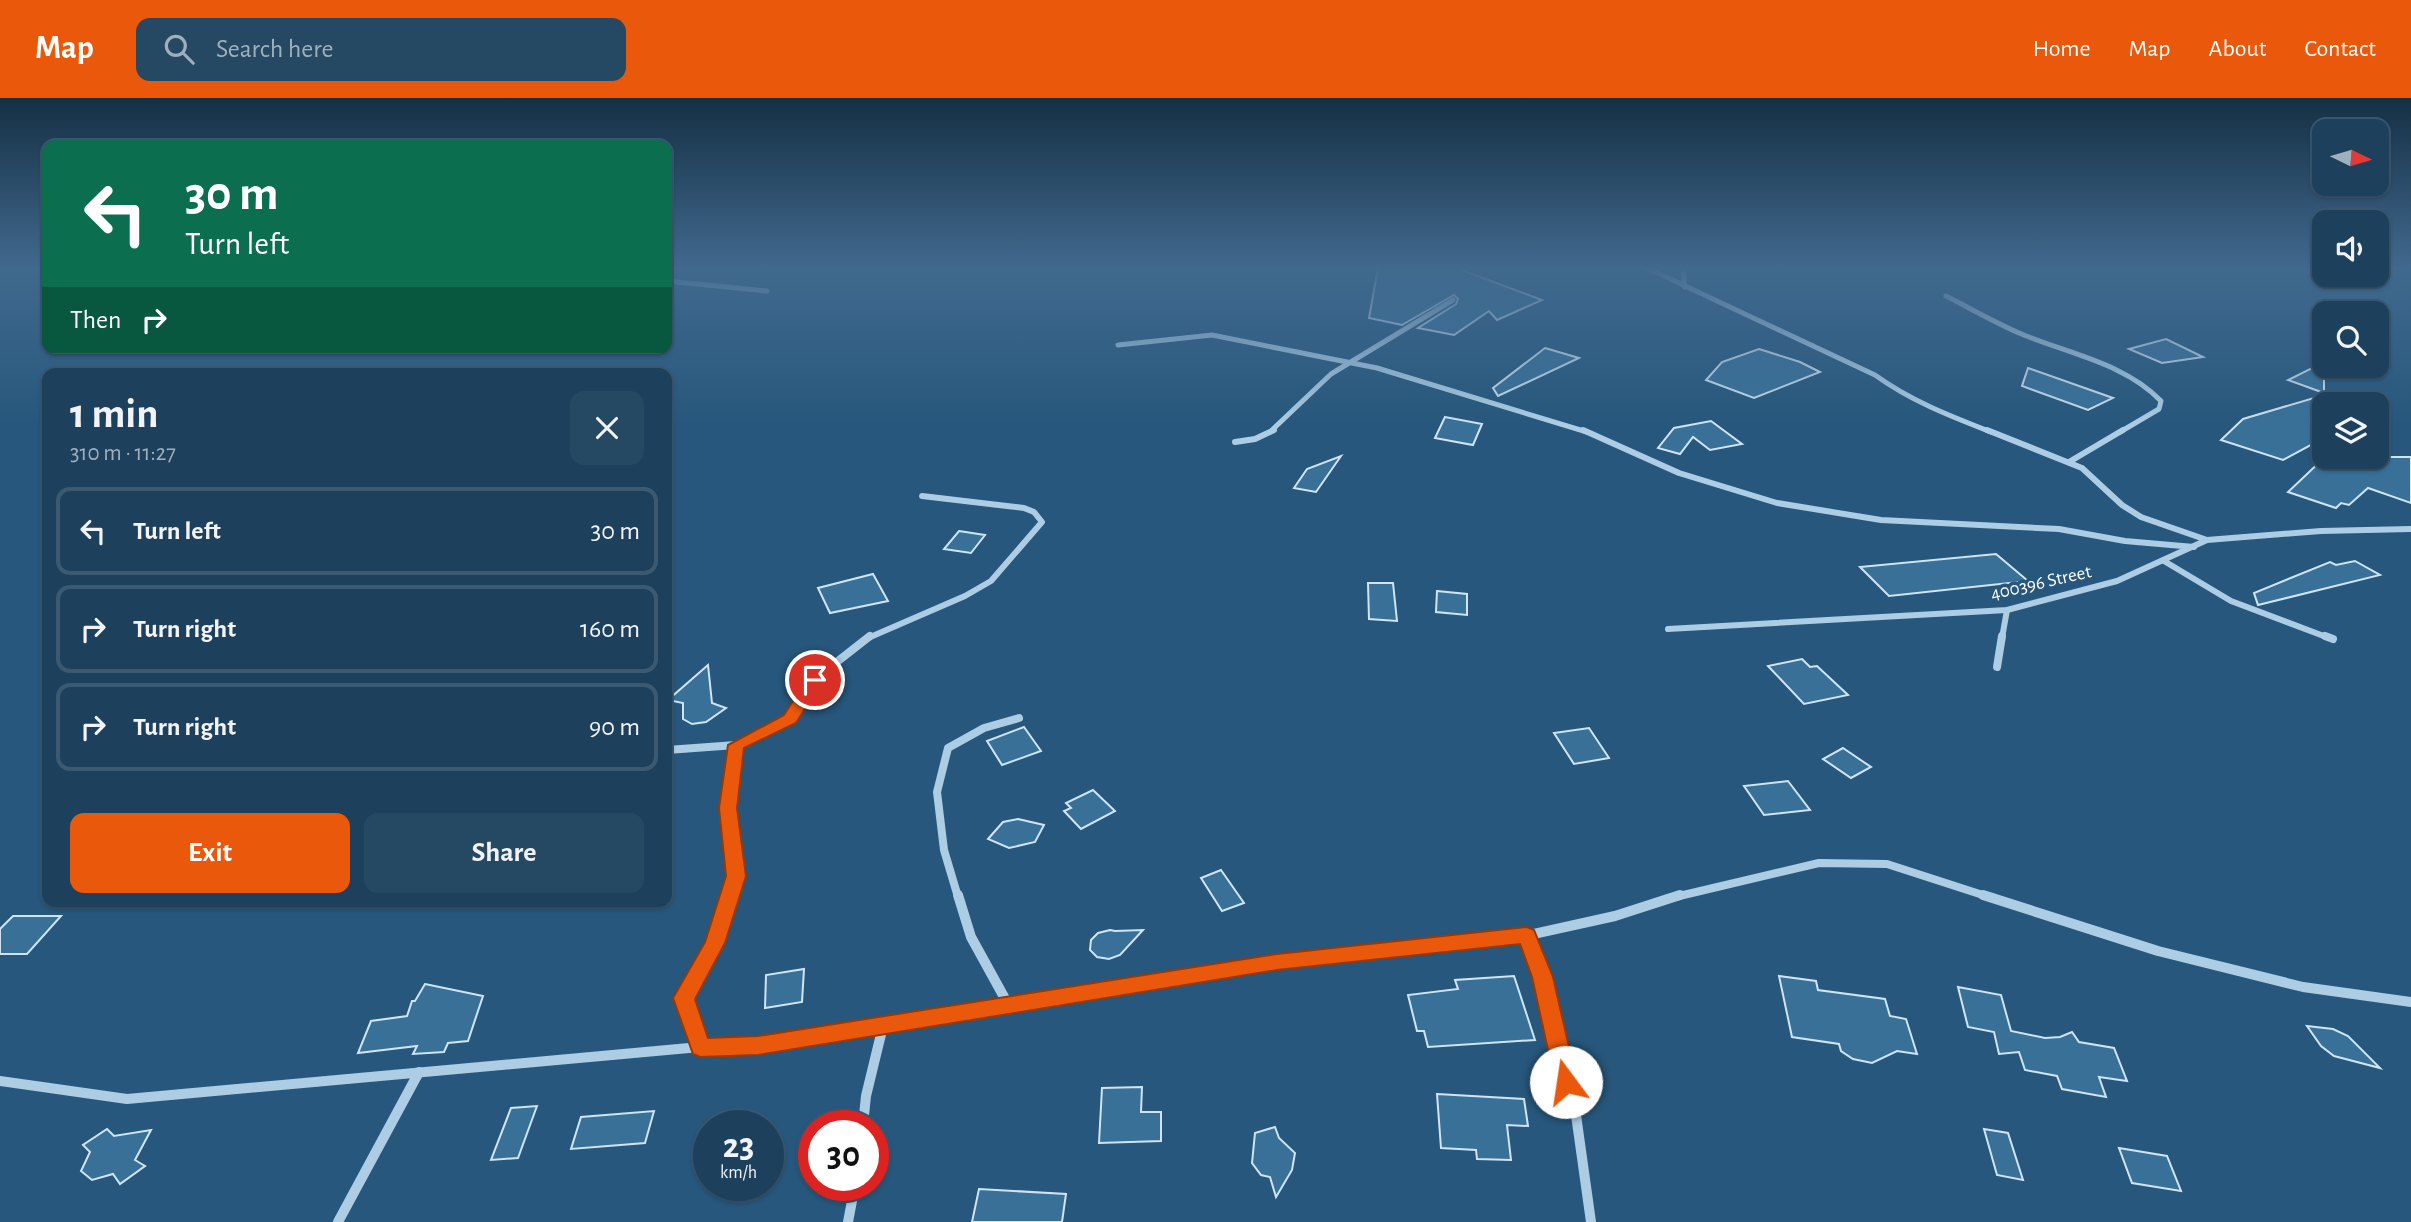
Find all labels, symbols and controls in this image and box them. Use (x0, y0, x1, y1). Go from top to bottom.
search box (136, 18, 626, 81)
icon: search (160, 30, 198, 68)
text: Map (35, 32, 94, 65)
text: Search here (216, 36, 334, 62)
text: Home (2033, 37, 2091, 61)
text: Map (2129, 37, 2171, 61)
text: About (2209, 37, 2266, 61)
text: Contact (2304, 37, 2376, 61)
north arrow (2312, 119, 2389, 196)
map controls (2312, 119, 2389, 469)
icon: left (70, 168, 161, 259)
text: 30 m (185, 170, 279, 219)
button: sound (2312, 210, 2389, 287)
text: Turn left (185, 228, 289, 260)
icon: right (135, 301, 173, 339)
button: search (2312, 301, 2389, 378)
text: Then (70, 307, 121, 333)
button: close (570, 391, 644, 465)
button: layers (2312, 392, 2389, 469)
text: 1 min (70, 393, 159, 435)
text: 310 m · 11:27 (70, 442, 176, 465)
icon: left (74, 512, 112, 550)
text: Turn left (133, 518, 221, 544)
text: 30 m (590, 518, 640, 544)
street label: 400396 Street (1989, 562, 2093, 604)
icon: right (74, 610, 112, 648)
text: Turn right (133, 616, 236, 642)
text: 160 m (580, 616, 640, 642)
pin (785, 650, 845, 710)
icon: arrive (796, 661, 834, 699)
icon: right (74, 708, 112, 746)
text: Turn right (133, 714, 236, 740)
text: 90 m (589, 714, 640, 740)
button: Exit (70, 813, 350, 893)
button: Share (364, 813, 644, 893)
position arrow (1529, 1045, 1603, 1119)
speed limit sign: 30 (798, 1110, 889, 1201)
text: 23 (723, 1129, 754, 1164)
text: km/h (720, 1164, 757, 1182)

